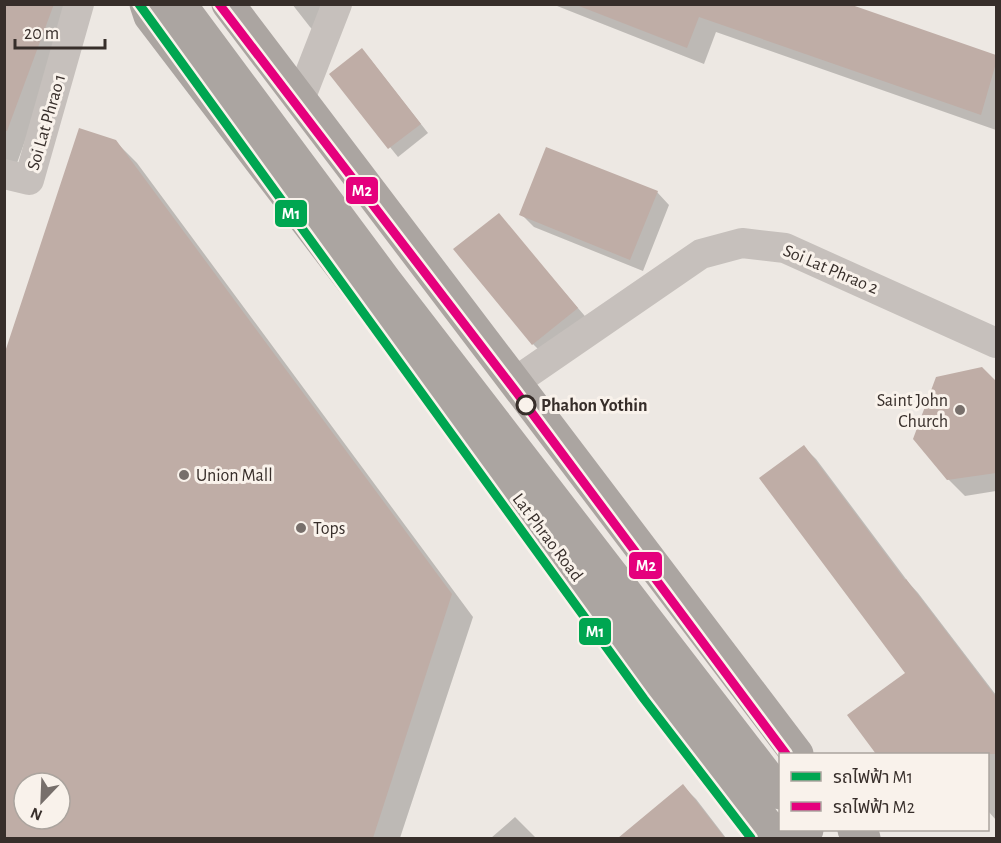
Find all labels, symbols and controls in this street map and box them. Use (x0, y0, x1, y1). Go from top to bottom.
scale bar (15, 12, 105, 50)
text: 20 m (24, 25, 59, 43)
street label: Soi Lat Phrao 1 (25, 72, 69, 172)
line badge: M2 (345, 176, 379, 205)
text: M2 (352, 183, 373, 199)
line badge: M1 (274, 199, 308, 228)
text: M1 (282, 206, 300, 222)
street label: Soi Lat Phrao 2 (780, 242, 881, 298)
place label: Saint John Church (877, 392, 948, 431)
marker: Phahon Yothin (516, 395, 536, 415)
place label: Phahon Yothin (541, 397, 647, 415)
marker: Saint John Church (953, 403, 967, 417)
place label: Union Mall (196, 467, 273, 485)
marker: Union Mall (177, 468, 191, 482)
street label: Lat Phrao Road (509, 490, 586, 585)
place label: Tops (313, 520, 345, 538)
marker: Tops (294, 521, 308, 535)
line badge: M2 (628, 551, 663, 580)
text: M2 (636, 558, 657, 574)
line badge: M1 (578, 617, 612, 646)
text: M1 (586, 624, 604, 640)
legend (779, 753, 989, 831)
text: รถไฟฟ้า M1 (833, 767, 913, 787)
north arrow (12, 771, 72, 831)
text: รถไฟฟ้า M2 (833, 797, 915, 817)
text: N (28, 804, 45, 823)

